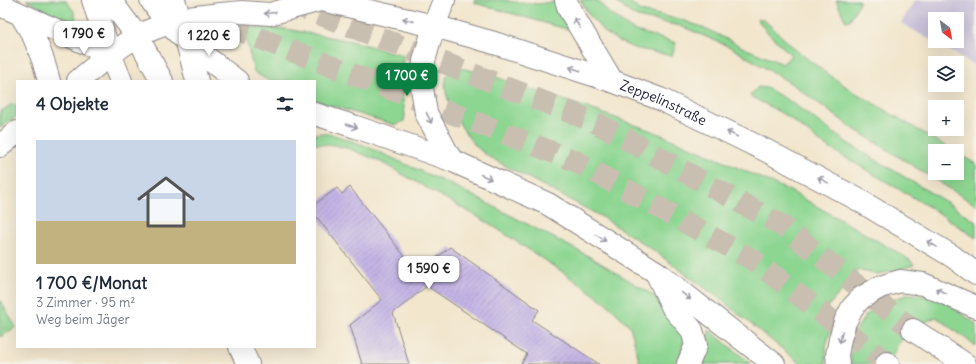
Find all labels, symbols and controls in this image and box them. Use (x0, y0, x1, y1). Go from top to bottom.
one-way arrow (263, 9, 276, 16)
north arrow (928, 12, 964, 48)
map controls (928, 12, 964, 180)
one-way arrow (402, 16, 415, 24)
one-way arrow (573, 17, 581, 29)
pin: 1 790 € (47, 21, 121, 55)
pin: 1 220 € (172, 23, 246, 57)
text: 1 790 € (63, 25, 105, 42)
text: 1 220 € (188, 27, 230, 44)
button: layers (928, 56, 964, 92)
pin: 1 700 € (370, 63, 444, 97)
one-way arrow (568, 65, 581, 72)
text: 1 700 € (385, 67, 429, 84)
street label: Zeppelinstraße (618, 76, 710, 129)
text: 4 Objekte (36, 93, 109, 115)
icon: filters (274, 93, 296, 115)
button: + (928, 100, 964, 136)
one-way arrow (426, 112, 434, 124)
one-way arrow (346, 123, 359, 130)
one-way arrow (727, 130, 739, 137)
button: − (928, 144, 964, 180)
icon: home (130, 166, 202, 238)
one-way arrow (480, 173, 492, 181)
one-way arrow (817, 176, 829, 184)
one-way arrow (595, 234, 607, 242)
one-way arrow (926, 240, 938, 248)
pin: 1 590 € (392, 256, 466, 290)
text: 1 590 € (407, 260, 451, 277)
text: 1 700 €/Monat (36, 272, 147, 294)
one-way arrow (935, 287, 947, 294)
one-way arrow (681, 291, 692, 300)
text: 3 Zimmer · 95 m² (36, 294, 135, 311)
text: Weg beim Jäger (36, 311, 130, 328)
one-way arrow (836, 330, 844, 343)

